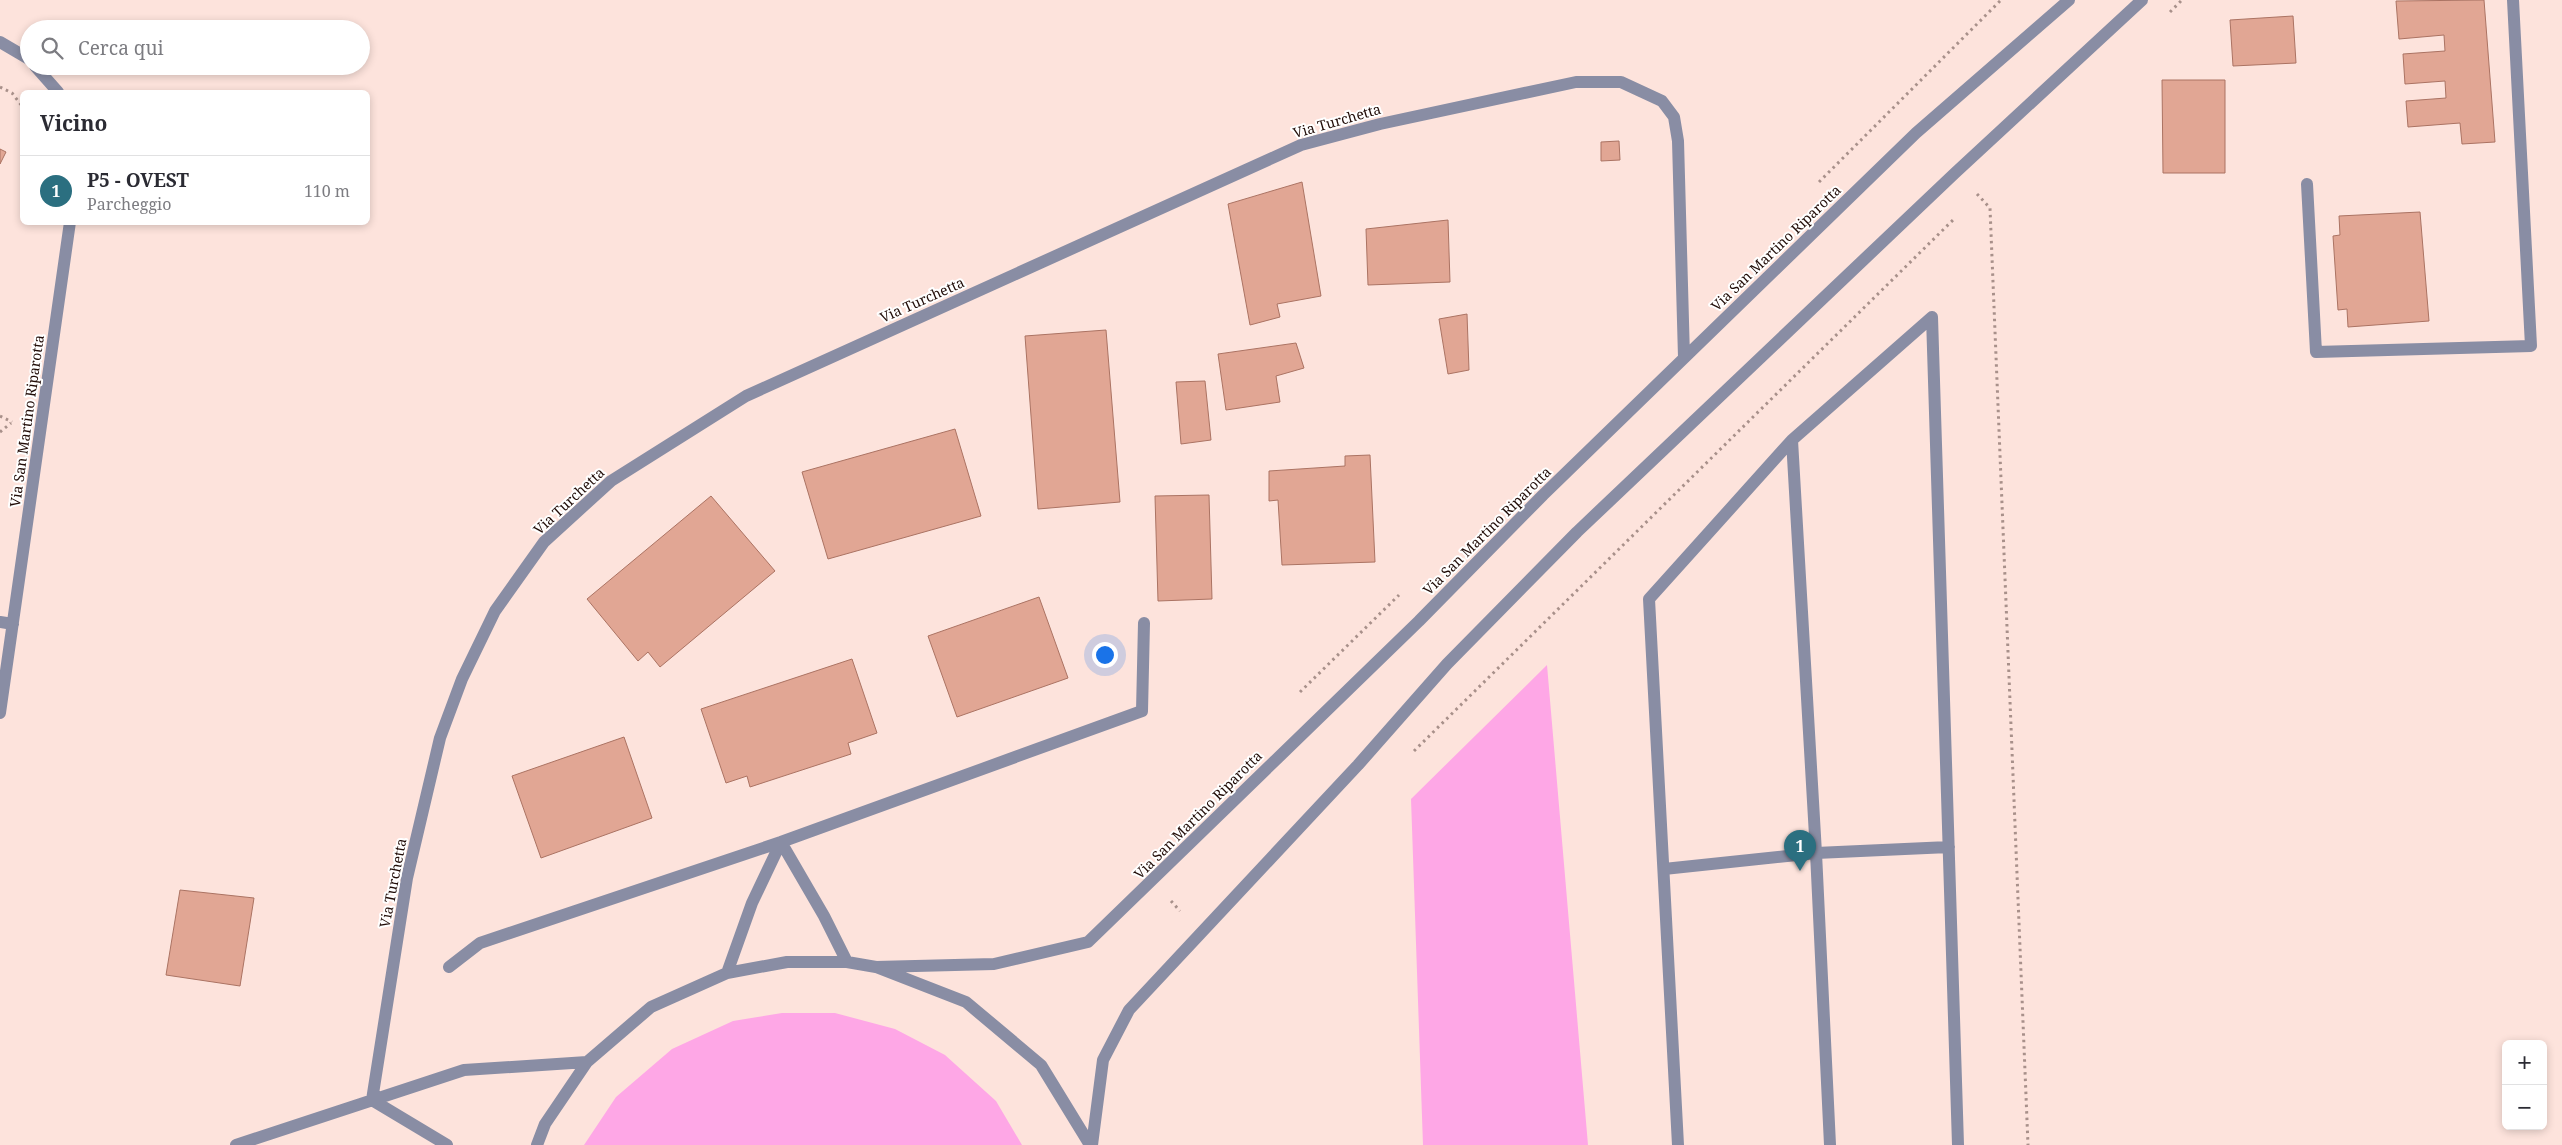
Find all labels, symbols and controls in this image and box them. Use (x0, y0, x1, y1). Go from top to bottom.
search box (20, 20, 370, 75)
icon: search (38, 34, 66, 62)
text: Cerca qui (78, 35, 164, 61)
street label: Via Turchetta (1291, 99, 1383, 142)
text: Vicino (40, 109, 107, 137)
text: P5 - OVEST (87, 167, 189, 193)
text: 1 (51, 180, 61, 202)
text: 110 m (304, 180, 350, 202)
street label: Via San Martino Riparotta (1706, 180, 1845, 315)
text: Parcheggio (87, 193, 171, 215)
street label: Via Turchetta (877, 272, 967, 327)
street label: Via San Martino Riparotta (5, 333, 48, 508)
street label: Via San Martino Riparotta (1418, 462, 1555, 599)
street label: Via Turchetta (529, 463, 608, 538)
your location (1092, 642, 1118, 668)
street label: Via San Martino Riparotta (1129, 746, 1266, 883)
pin: 1 (1784, 830, 1816, 871)
street label: Via Turchetta (375, 837, 410, 929)
map controls (2502, 1040, 2547, 1130)
button: + (2502, 1040, 2547, 1085)
button: − (2502, 1085, 2547, 1130)

